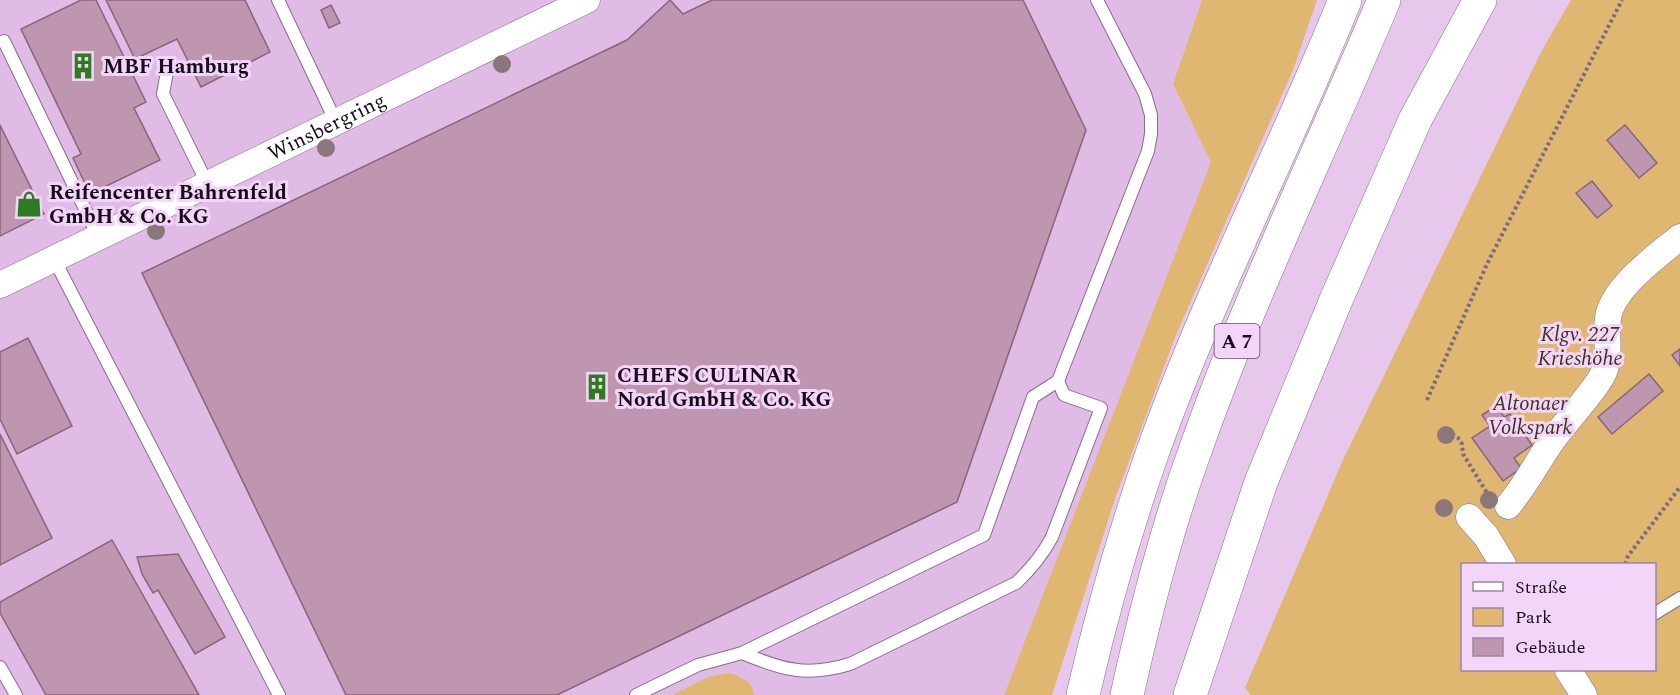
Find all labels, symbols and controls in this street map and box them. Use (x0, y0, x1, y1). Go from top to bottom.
building icon: MBF Hamburg (68, 51, 98, 81)
place label: MBF Hamburg (103, 51, 249, 83)
street label: Winsbergring (262, 85, 392, 170)
place label: Reifencenter Bahrenfeld GmbH & Co. KG (49, 177, 287, 233)
shop icon: Reifencenter Bahrenfeld GmbH & Co. KG (14, 189, 44, 219)
park label: Klgv. 227 Krieshöhe (1537, 319, 1623, 375)
road number: A 7 (1214, 324, 1260, 358)
place label: CHEFS CULINAR Nord GmbH & Co. KG (617, 360, 832, 416)
building icon: CHEFS CULINAR Nord GmbH & Co. KG (582, 372, 612, 402)
park label: Altonaer Volkspark (1488, 388, 1573, 444)
legend (1461, 563, 1656, 671)
text: Straße (1515, 574, 1567, 601)
text: Park (1515, 604, 1552, 631)
text: Gebäude (1515, 634, 1585, 661)

